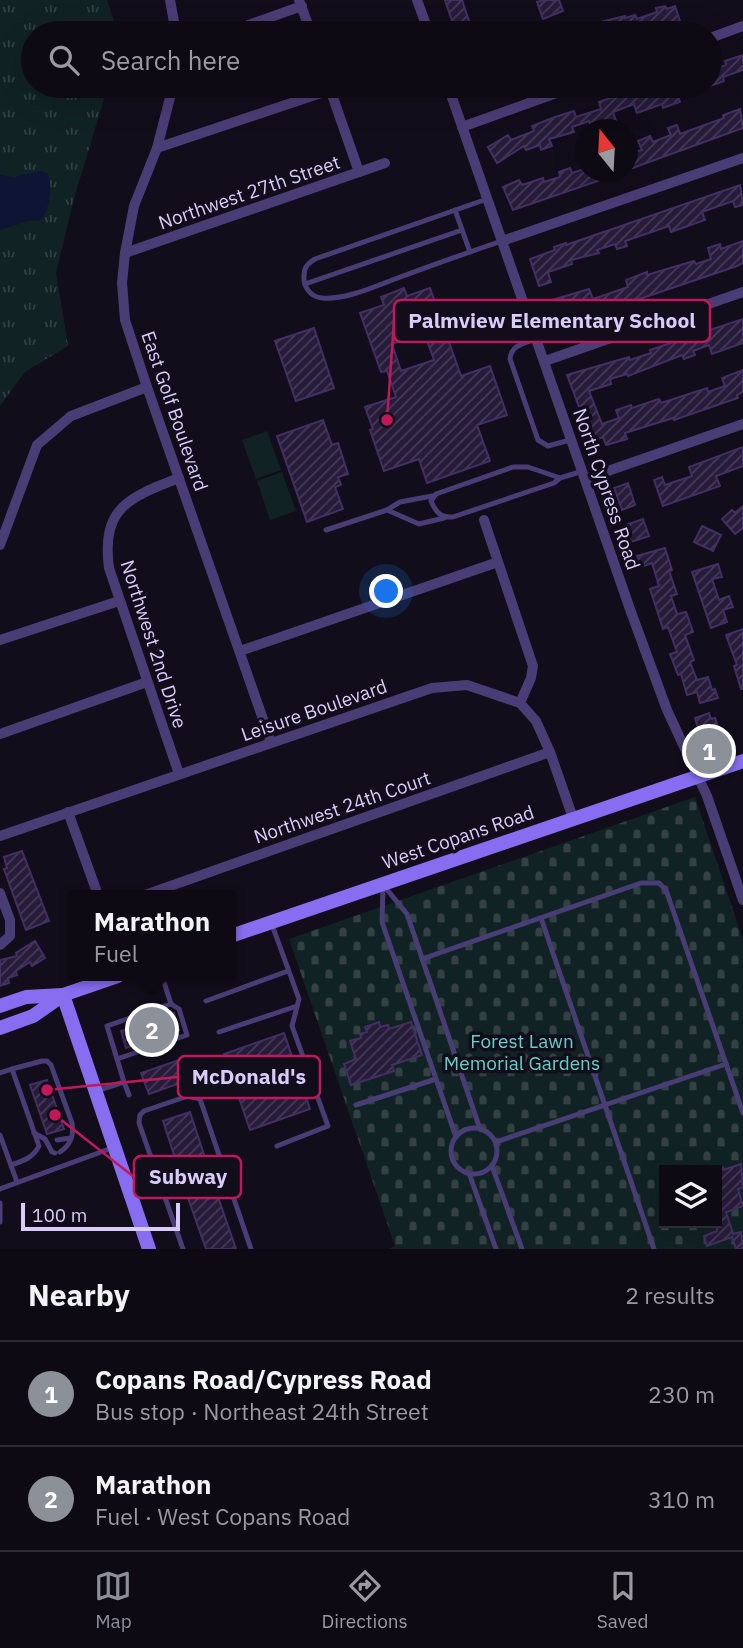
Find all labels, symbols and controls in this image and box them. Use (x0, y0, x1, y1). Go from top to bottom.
search box (21, 21, 722, 98)
icon: search (45, 41, 83, 79)
text: Search here (101, 43, 240, 77)
north arrow (575, 119, 638, 182)
street label: Northwest 27th Street (155, 150, 343, 234)
callout: Palmview Elementary School (394, 300, 710, 342)
text: Palmview Elementary School (408, 306, 696, 334)
street label: East Golf Boulevard (136, 328, 214, 494)
street label: North Cypress Road (568, 405, 646, 573)
street label: Northwest 2nd Drive (115, 557, 193, 731)
your location (369, 574, 403, 608)
street label: Leisure Boulevard (238, 674, 390, 746)
pin: 1 (686, 725, 732, 777)
street label: Northwest 24th Court (250, 765, 434, 849)
street label: West Copans Road (379, 800, 537, 874)
popup (68, 890, 236, 981)
text: Marathon (94, 904, 210, 938)
text: Fuel (94, 938, 138, 968)
pin: 2 (129, 1004, 175, 1056)
park label: Forest Lawn Memorial Gardens (444, 1029, 600, 1075)
callout: McDonald's (178, 1056, 320, 1098)
text: McDonald's (192, 1062, 306, 1090)
callout: Subway (134, 1156, 241, 1198)
text: Subway (149, 1162, 228, 1190)
map controls (659, 1165, 722, 1228)
button: layers (659, 1165, 722, 1228)
scale bar (21, 1200, 180, 1232)
text: 100 m (32, 1203, 87, 1227)
text: Nearby (28, 1275, 130, 1314)
text: 2 results (625, 1280, 715, 1310)
text: Copans Road/Cypress Road (95, 1362, 432, 1396)
text: 1 (44, 1379, 58, 1409)
text: 230 m (648, 1379, 715, 1409)
text: Bus stop · Northeast 24th Street (95, 1396, 429, 1426)
text: Marathon (95, 1467, 211, 1501)
text: 2 (44, 1484, 58, 1514)
text: 310 m (648, 1484, 715, 1514)
text: Fuel · West Copans Road (95, 1501, 350, 1531)
tab: Map (94, 1567, 132, 1633)
tab: Directions (321, 1567, 408, 1633)
tab: Saved (597, 1567, 649, 1633)

